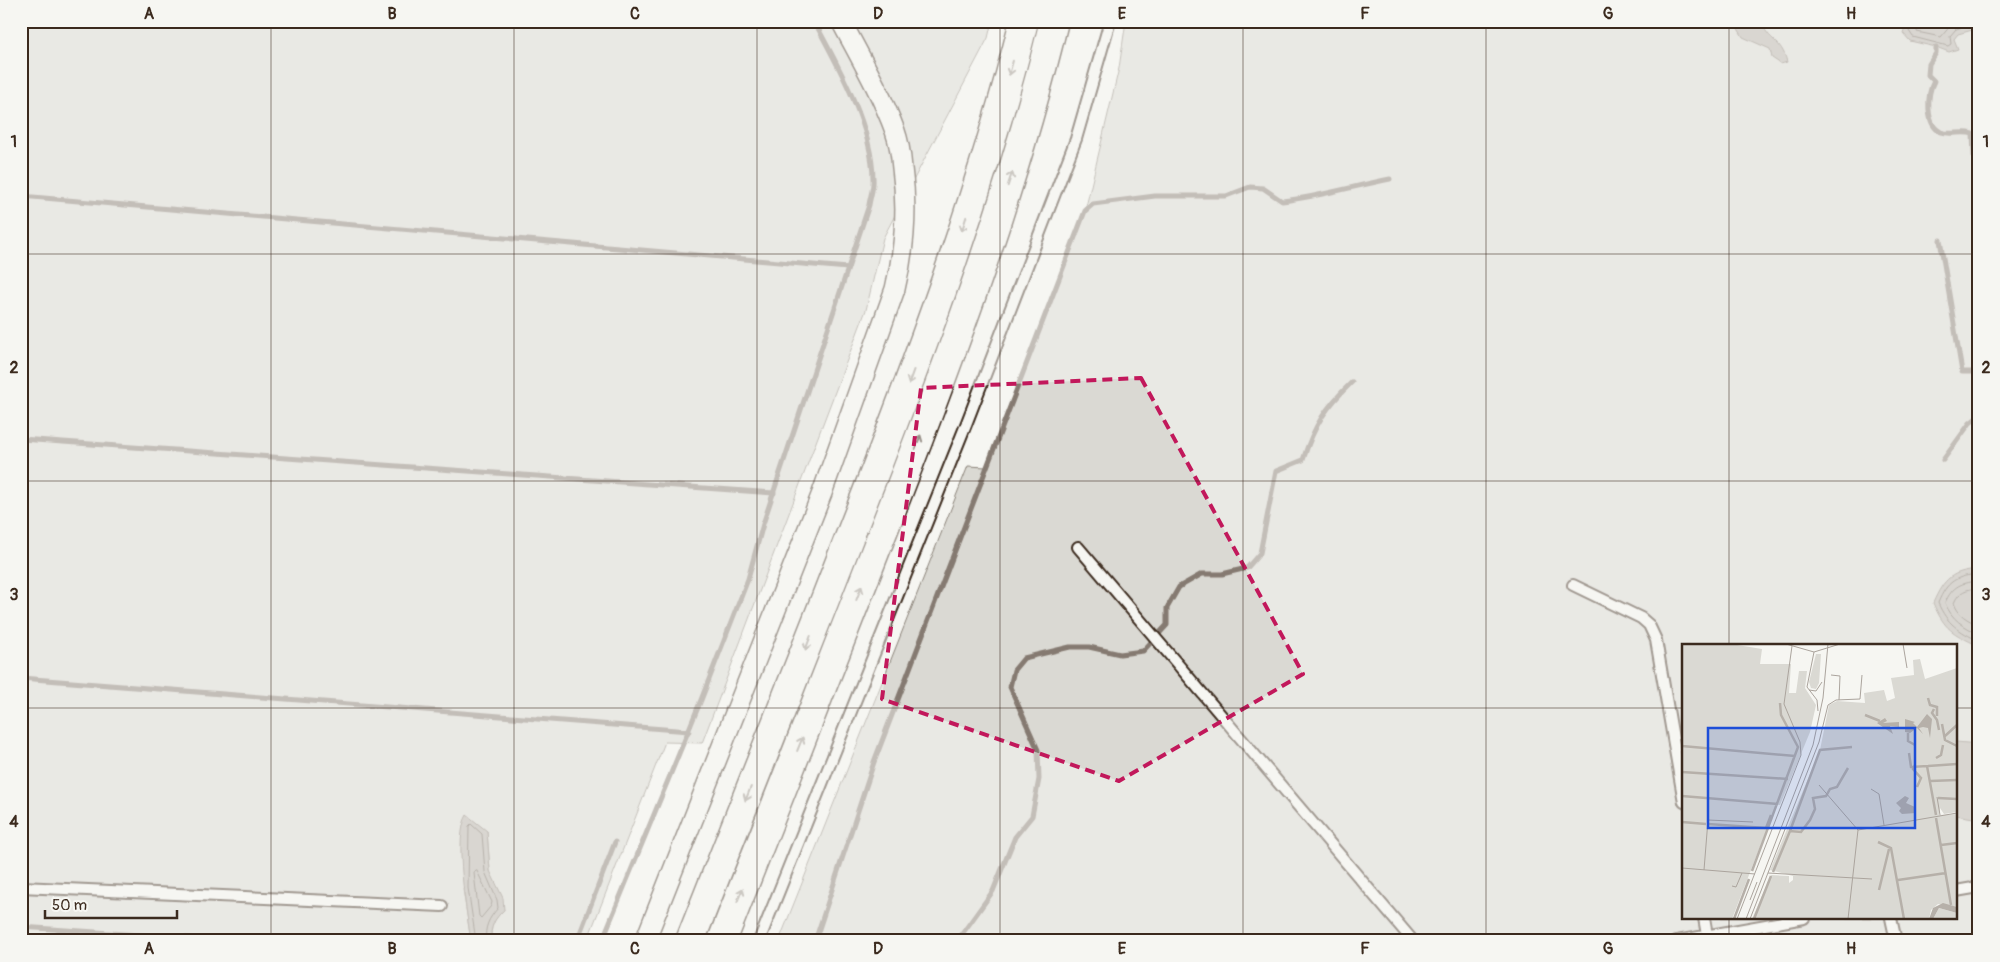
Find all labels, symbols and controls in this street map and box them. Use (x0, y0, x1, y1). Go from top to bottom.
text: A (144, 4, 155, 24)
text: B (387, 4, 397, 24)
text: C (630, 4, 640, 24)
text: D (873, 4, 883, 24)
text: E (1118, 4, 1127, 24)
text: F (1360, 4, 1370, 24)
text: G (1603, 4, 1614, 24)
text: H (1846, 4, 1856, 24)
one-way arrow (1006, 60, 1016, 76)
text: 1 (11, 132, 17, 152)
text: 1 (1983, 132, 1989, 152)
one-way arrow (1005, 171, 1015, 187)
one-way arrow (959, 215, 968, 231)
text: 2 (10, 358, 19, 378)
text: 2 (1982, 358, 1991, 378)
one-way arrow (906, 369, 915, 384)
one-way arrow (914, 434, 923, 450)
text: 3 (10, 585, 19, 605)
text: 3 (1982, 585, 1991, 605)
one-way arrow (855, 586, 864, 601)
one-way arrow (803, 635, 812, 650)
inset map (1682, 644, 1958, 920)
one-way arrow (796, 737, 805, 752)
one-way arrow (743, 786, 753, 801)
text: 4 (9, 812, 19, 832)
text: 4 (1981, 812, 1991, 832)
scale bar (45, 887, 178, 919)
one-way arrow (736, 888, 745, 904)
text: 50 m (52, 896, 87, 915)
text: A (144, 939, 155, 959)
text: B (387, 939, 397, 959)
text: C (630, 939, 640, 959)
text: D (873, 939, 883, 959)
text: E (1118, 939, 1127, 959)
text: F (1360, 939, 1370, 959)
text: G (1603, 939, 1614, 959)
text: H (1846, 939, 1856, 959)

